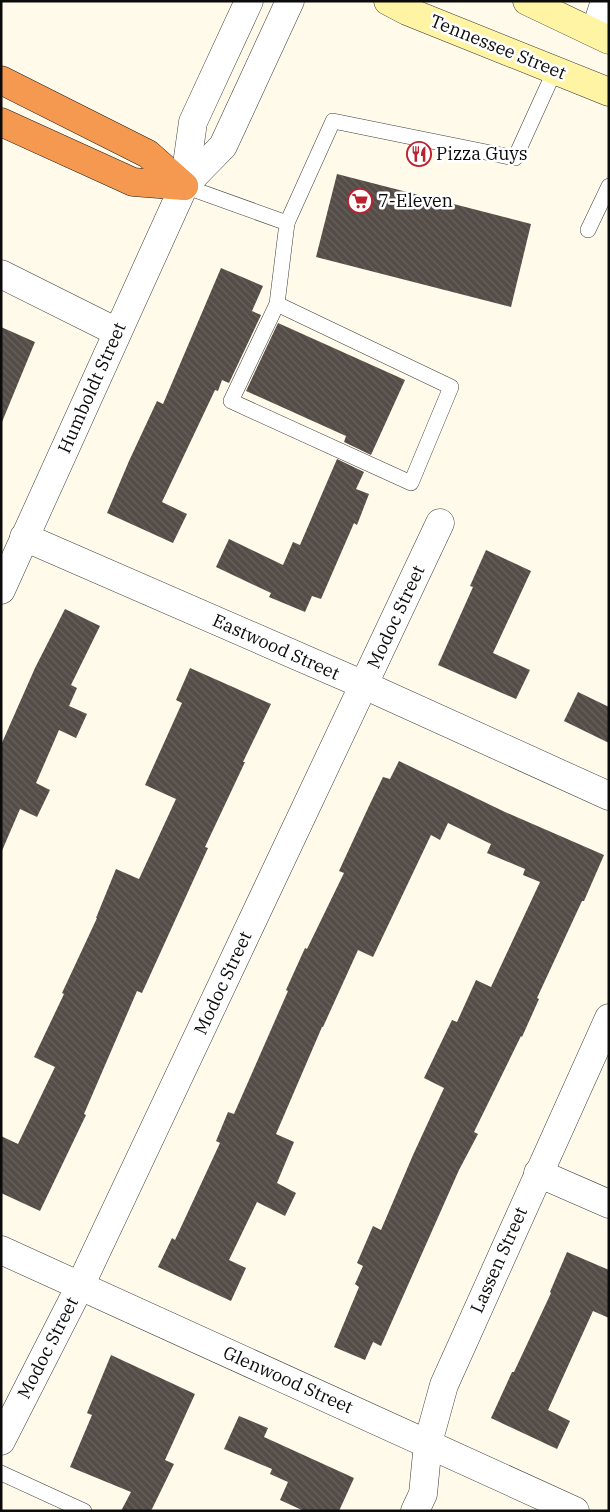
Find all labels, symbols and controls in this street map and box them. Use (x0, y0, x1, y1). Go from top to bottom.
street label: Tennessee Street (427, 9, 570, 84)
restaurant icon: Pizza Guys (406, 141, 432, 167)
place label: Pizza Guys (436, 142, 528, 165)
supermarket icon: 7-Eleven (347, 188, 373, 214)
place label: 7-Eleven (378, 189, 453, 212)
street label: Humboldt Street (52, 319, 131, 457)
street label: Modoc Street (362, 561, 429, 672)
street label: Eastwood Street (209, 608, 343, 685)
street label: Modoc Street (189, 927, 256, 1038)
street label: Lassen Street (465, 1203, 532, 1316)
street label: Modoc Street (12, 1293, 83, 1403)
street label: Glenwood Street (220, 1341, 357, 1418)

